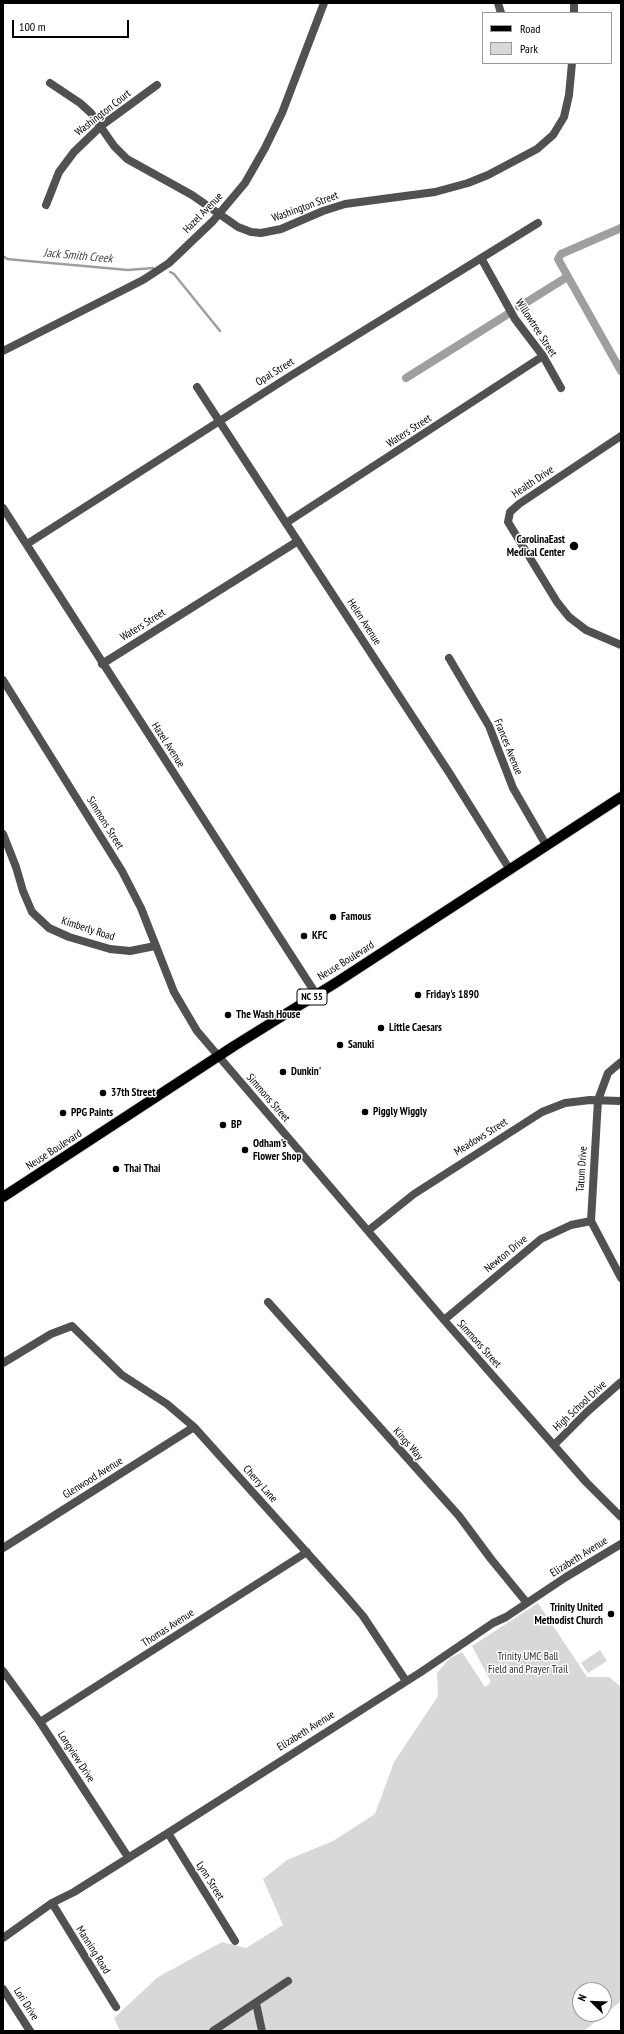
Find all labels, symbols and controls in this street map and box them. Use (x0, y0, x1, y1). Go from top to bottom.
scale bar (14, 12, 131, 38)
legend (482, 12, 612, 64)
text: 100 m (19, 19, 46, 34)
text: Road (520, 21, 540, 36)
text: Park (520, 41, 538, 56)
street label: Washington Court (72, 87, 134, 139)
street label: Washington Street (270, 189, 340, 225)
street label: Hazel Avenue (180, 190, 226, 236)
water label: Jack Smith Creek (43, 246, 113, 266)
street label: Willowtree Street (512, 297, 560, 359)
street label: Opal Street (253, 355, 297, 389)
street label: Waters Street (384, 412, 434, 450)
street label: Health Drive (510, 463, 556, 501)
place label: CarolinaEast Medical Center (507, 533, 565, 559)
marker: CarolinaEast Medical Center (568, 540, 580, 552)
street label: Helen Avenue (344, 596, 384, 648)
street label: Waters Street (118, 606, 168, 644)
street label: Frances Avenue (491, 717, 525, 777)
street label: Hazel Avenue (148, 720, 188, 770)
street label: Simmons Street (84, 794, 126, 852)
place label: Famous (341, 910, 371, 924)
marker: Famous (328, 912, 338, 922)
street label: Kimberly Road (60, 914, 116, 944)
place label: KFC (312, 929, 327, 943)
marker: KFC (299, 931, 309, 941)
street label: Neuse Boulevard (315, 938, 377, 984)
place label: Friday's 1890 (426, 988, 479, 1002)
road number: NC 55 (297, 989, 327, 1005)
marker: Friday's 1890 (413, 990, 423, 1000)
place label: The Wash House (236, 1008, 300, 1022)
marker: The Wash House (223, 1010, 233, 1020)
place label: Little Caesars (389, 1021, 442, 1035)
marker: Little Caesars (376, 1023, 386, 1033)
place label: Sanuki (348, 1038, 374, 1052)
marker: Sanuki (335, 1040, 345, 1050)
place label: Dunkin' (291, 1065, 321, 1079)
marker: Dunkin' (278, 1067, 288, 1077)
street label: Simmons Street (243, 1071, 293, 1125)
place label: 37th Street (111, 1086, 155, 1100)
marker: 37th Street (98, 1088, 108, 1098)
place label: Piggly Wiggly (373, 1105, 427, 1119)
place label: PPG Paints (71, 1106, 113, 1120)
marker: Piggly Wiggly (360, 1107, 370, 1117)
marker: PPG Paints (58, 1108, 68, 1118)
street label: Meadows Street (452, 1115, 510, 1159)
place label: BP (231, 1118, 242, 1132)
marker: BP (218, 1120, 228, 1130)
street label: Neuse Boulevard (24, 1127, 84, 1173)
place label: Odham's Flower Shop (253, 1137, 301, 1163)
marker: Odham's Flower Shop (240, 1145, 250, 1155)
street label: Tatum Drive (574, 1146, 590, 1192)
place label: Thai Thai (124, 1162, 161, 1176)
marker: Thai Thai (111, 1164, 121, 1174)
street label: Newton Drive (482, 1233, 530, 1275)
street label: Simmons Street (454, 1317, 504, 1371)
street label: High School Drive (551, 1378, 609, 1434)
street label: Kings Way (390, 1425, 426, 1463)
street label: Glenwood Avenue (61, 1454, 125, 1502)
street label: Cherry Lane (240, 1463, 280, 1505)
street label: Elizabeth Avenue (548, 1534, 610, 1580)
place label: Trinity United Methodist Church (534, 1601, 603, 1627)
street label: Thomas Avenue (139, 1606, 197, 1650)
marker: Trinity United Methodist Church (606, 1609, 616, 1619)
park label: Trinity UMC Ball Field and Prayer Trail (488, 1650, 568, 1676)
street label: Elizabeth Avenue (275, 1708, 337, 1754)
street label: Longview Drive (55, 1729, 97, 1785)
street label: Lynn Street (193, 1859, 227, 1903)
street label: Manning Road (73, 1924, 113, 1976)
north arrow (572, 1982, 612, 2022)
street label: Lori Drive (11, 1985, 41, 2023)
text: N (574, 1992, 589, 2003)

